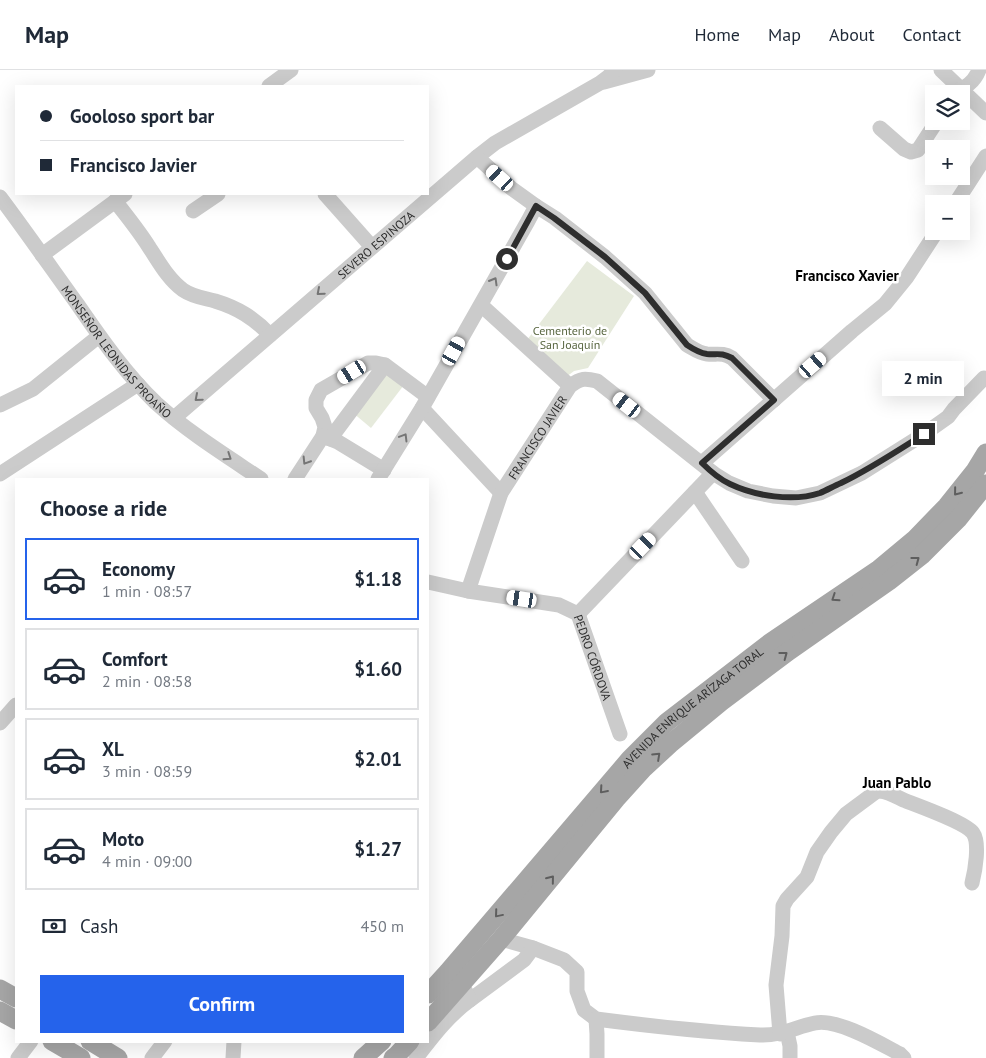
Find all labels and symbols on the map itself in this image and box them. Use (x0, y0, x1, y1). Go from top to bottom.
car (483, 162, 516, 194)
street label: SEVERO ESPINOZA (334, 207, 417, 282)
route start (496, 248, 518, 270)
district label: Francisco Xavier (795, 266, 900, 285)
one-way arrow (488, 278, 498, 287)
street label: MONSEÑOR LEONIDAS PROAÑO (59, 282, 175, 421)
one-way arrow (317, 286, 326, 295)
park label: Cementerio de San Joaquín (533, 323, 607, 352)
car (440, 334, 467, 368)
car (796, 349, 829, 381)
car (335, 358, 368, 386)
callout: 2 min (883, 362, 965, 396)
car (610, 390, 643, 420)
one-way arrow (194, 392, 203, 401)
street label: FRANCISCO JAVIER (505, 392, 570, 482)
route end (913, 423, 935, 445)
one-way arrow (398, 434, 407, 443)
one-way arrow (222, 451, 231, 460)
one-way arrow (303, 456, 312, 465)
one-way arrow (954, 487, 963, 496)
car (627, 530, 658, 562)
one-way arrow (910, 557, 920, 566)
car (506, 589, 537, 609)
one-way arrow (831, 592, 841, 601)
street label: PEDRO CÓRDOVA (571, 612, 615, 702)
street label: AVENIDA ENRIQUE ARÍZAGA TORAL (618, 643, 766, 771)
one-way arrow (778, 652, 788, 661)
one-way arrow (651, 753, 660, 762)
district label: Juan Pablo (862, 773, 931, 792)
one-way arrow (600, 785, 609, 794)
one-way arrow (545, 876, 553, 885)
one-way arrow (495, 908, 503, 917)

